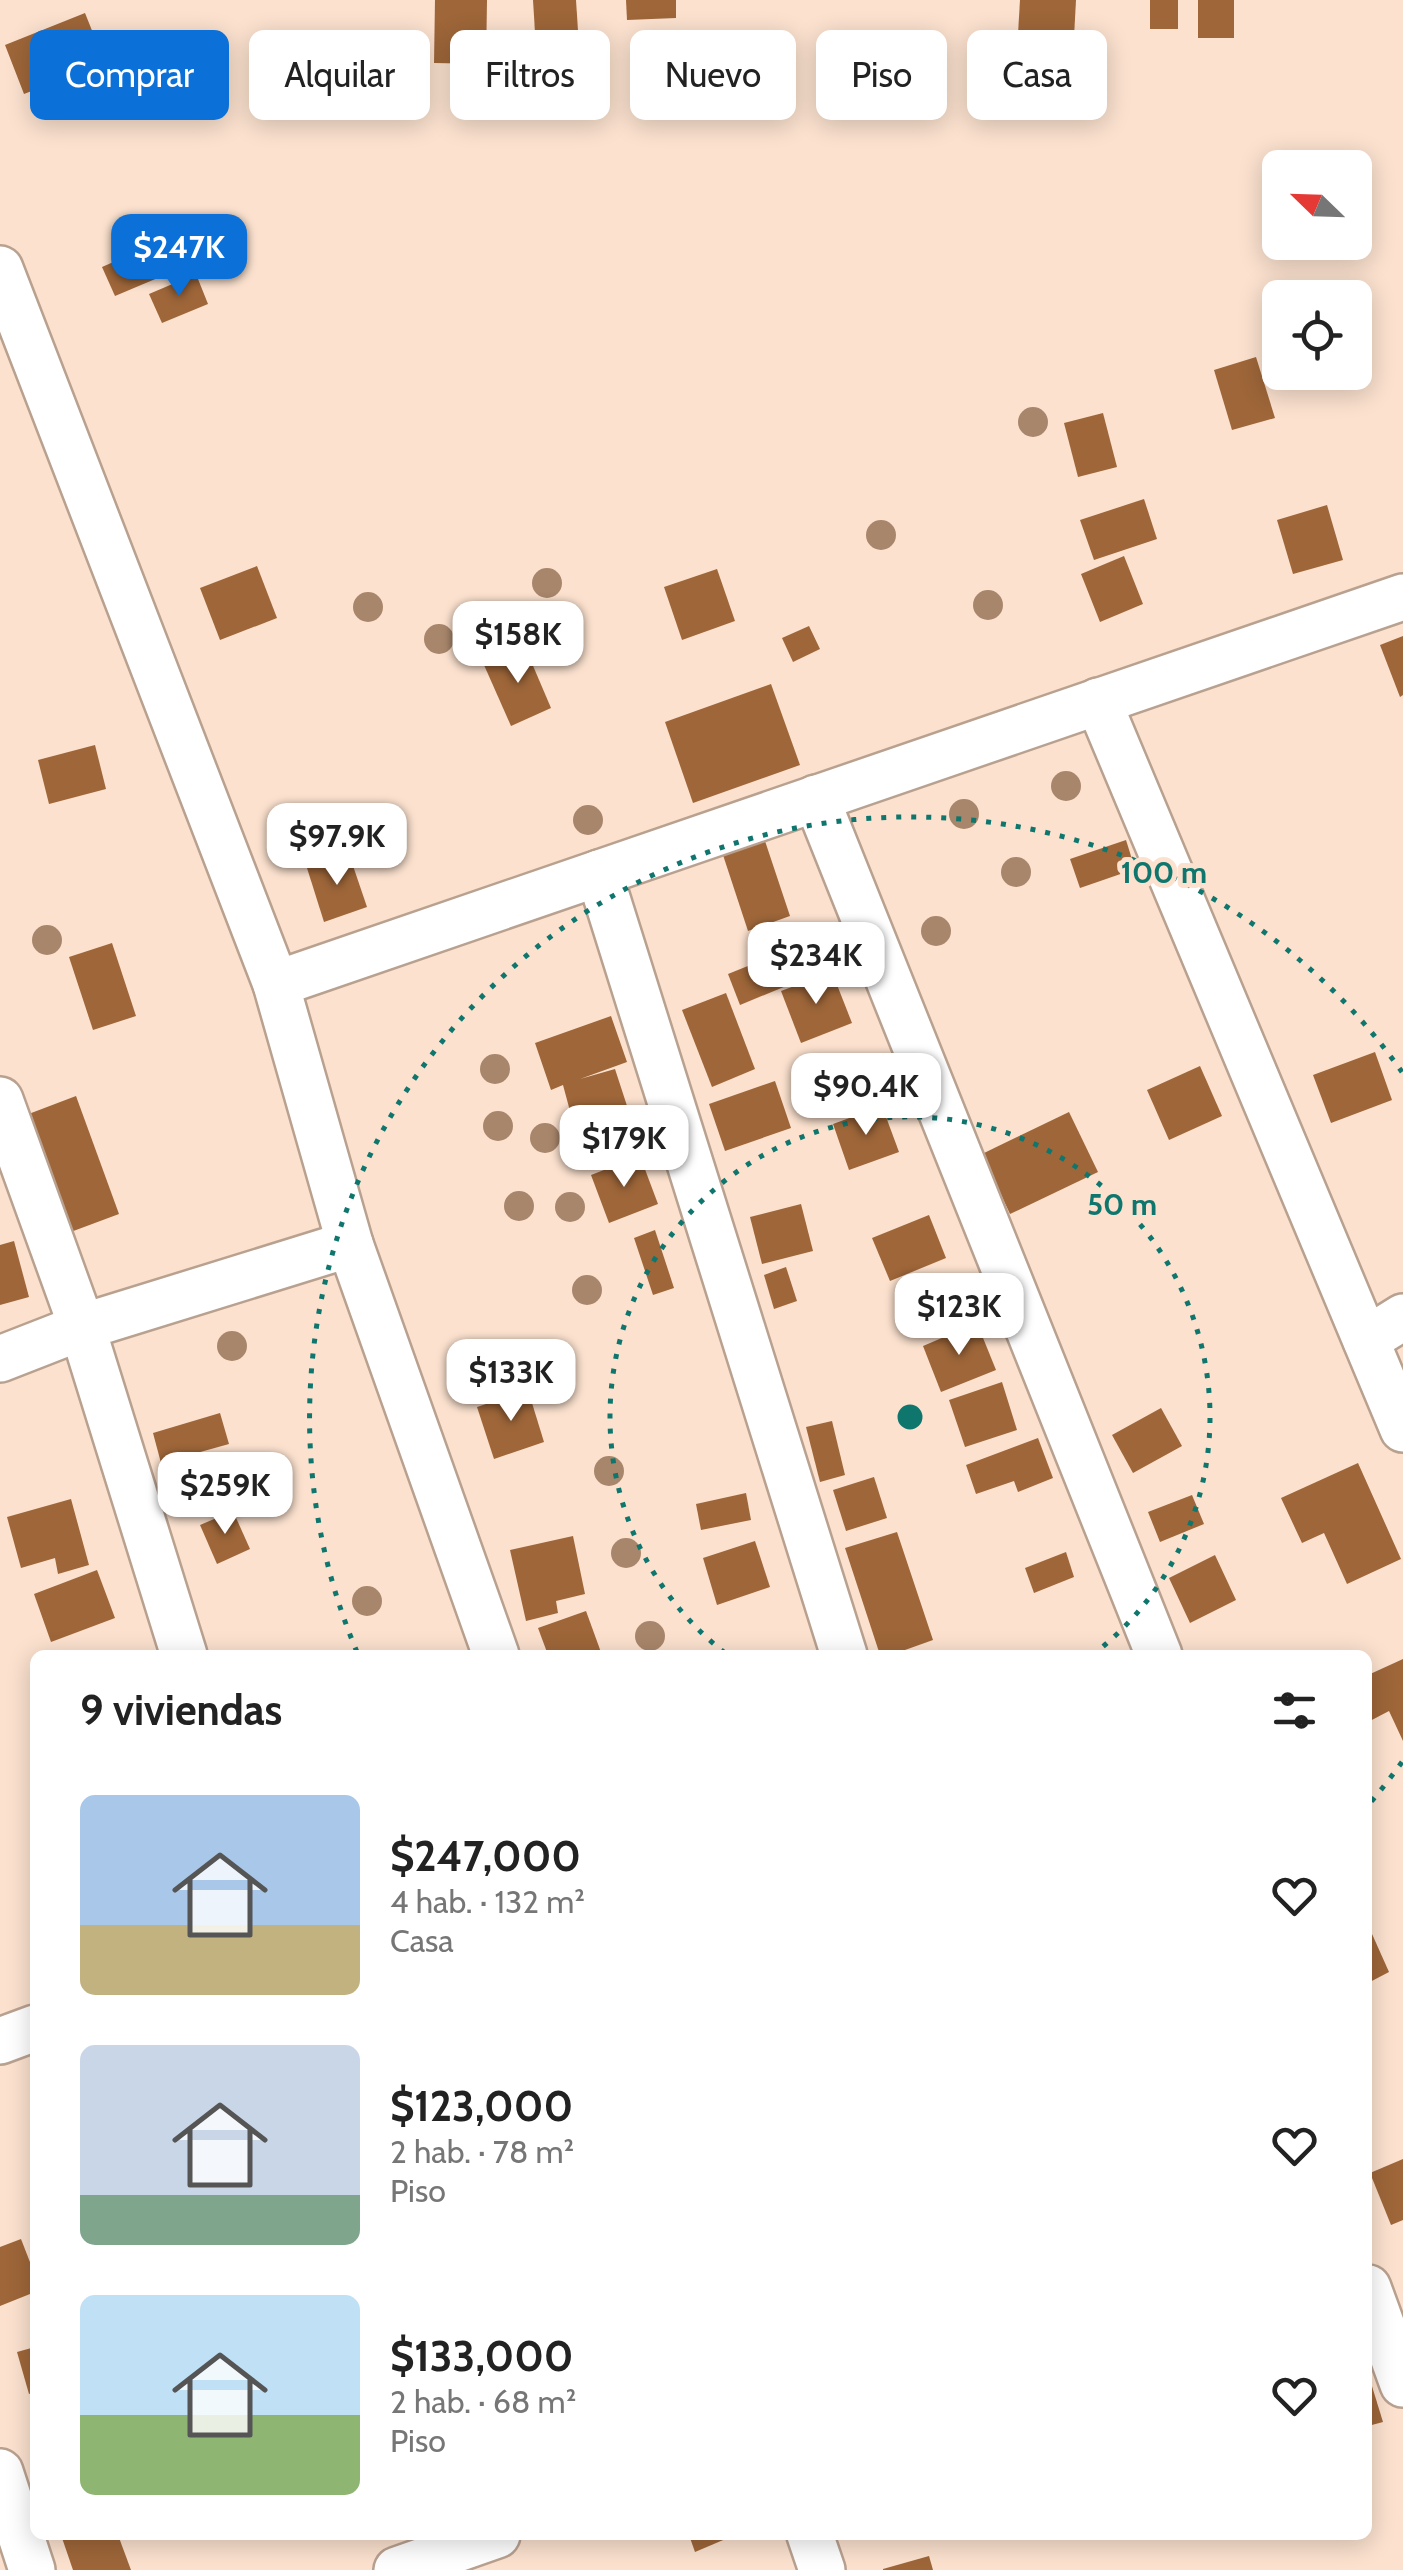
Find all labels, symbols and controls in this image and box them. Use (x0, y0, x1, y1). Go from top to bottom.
chip: Comprar (30, 30, 229, 120)
chip: Alquilar (249, 30, 430, 120)
chip: Filtros (450, 30, 610, 120)
chip: Nuevo (630, 30, 796, 120)
chip: Piso (816, 30, 947, 120)
chip: Casa (967, 30, 1107, 120)
north arrow (1262, 150, 1372, 260)
map controls (1262, 150, 1372, 390)
pin: $247K (109, 214, 249, 299)
text: $247K (133, 227, 225, 266)
button: locate (1262, 280, 1372, 390)
pin: $158K (448, 601, 588, 686)
text: $158K (475, 614, 561, 653)
pin: $97.9K (256, 803, 418, 888)
text: $97.9K (289, 816, 385, 855)
text: 100 m (1121, 854, 1207, 891)
pin: $234K (746, 922, 886, 1007)
text: $234K (770, 935, 862, 974)
pin: $90.4K (785, 1053, 947, 1138)
text: $90.4K (813, 1066, 919, 1105)
pin: $179K (554, 1105, 694, 1190)
text: $179K (582, 1118, 666, 1157)
text: 50 m (1087, 1186, 1157, 1223)
pin: $123K (889, 1273, 1029, 1358)
text: $123K (917, 1286, 1001, 1325)
pin: $133K (441, 1339, 581, 1424)
text: $133K (469, 1352, 553, 1391)
centre of rings (892, 1399, 928, 1435)
pin: $259K (155, 1452, 295, 1537)
text: $259K (180, 1465, 270, 1504)
icon: filters (1267, 1683, 1322, 1738)
text: 9 viviendas (80, 1684, 282, 1736)
text: $247,000 (390, 1830, 581, 1882)
icon: home (160, 1835, 280, 1955)
icon: heart (1267, 1868, 1322, 1923)
text: 4 hab. · 132 m² (390, 1882, 585, 1921)
text: Casa (390, 1921, 454, 1960)
text: $123,000 (390, 2080, 573, 2132)
icon: home (160, 2085, 280, 2205)
icon: heart (1267, 2118, 1322, 2173)
text: 2 hab. · 78 m² (390, 2132, 574, 2171)
text: Piso (390, 2171, 446, 2210)
text: $133,000 (390, 2330, 573, 2382)
icon: home (160, 2335, 280, 2455)
icon: heart (1267, 2368, 1322, 2423)
text: 2 hab. · 68 m² (390, 2382, 576, 2421)
text: Piso (390, 2421, 446, 2460)

